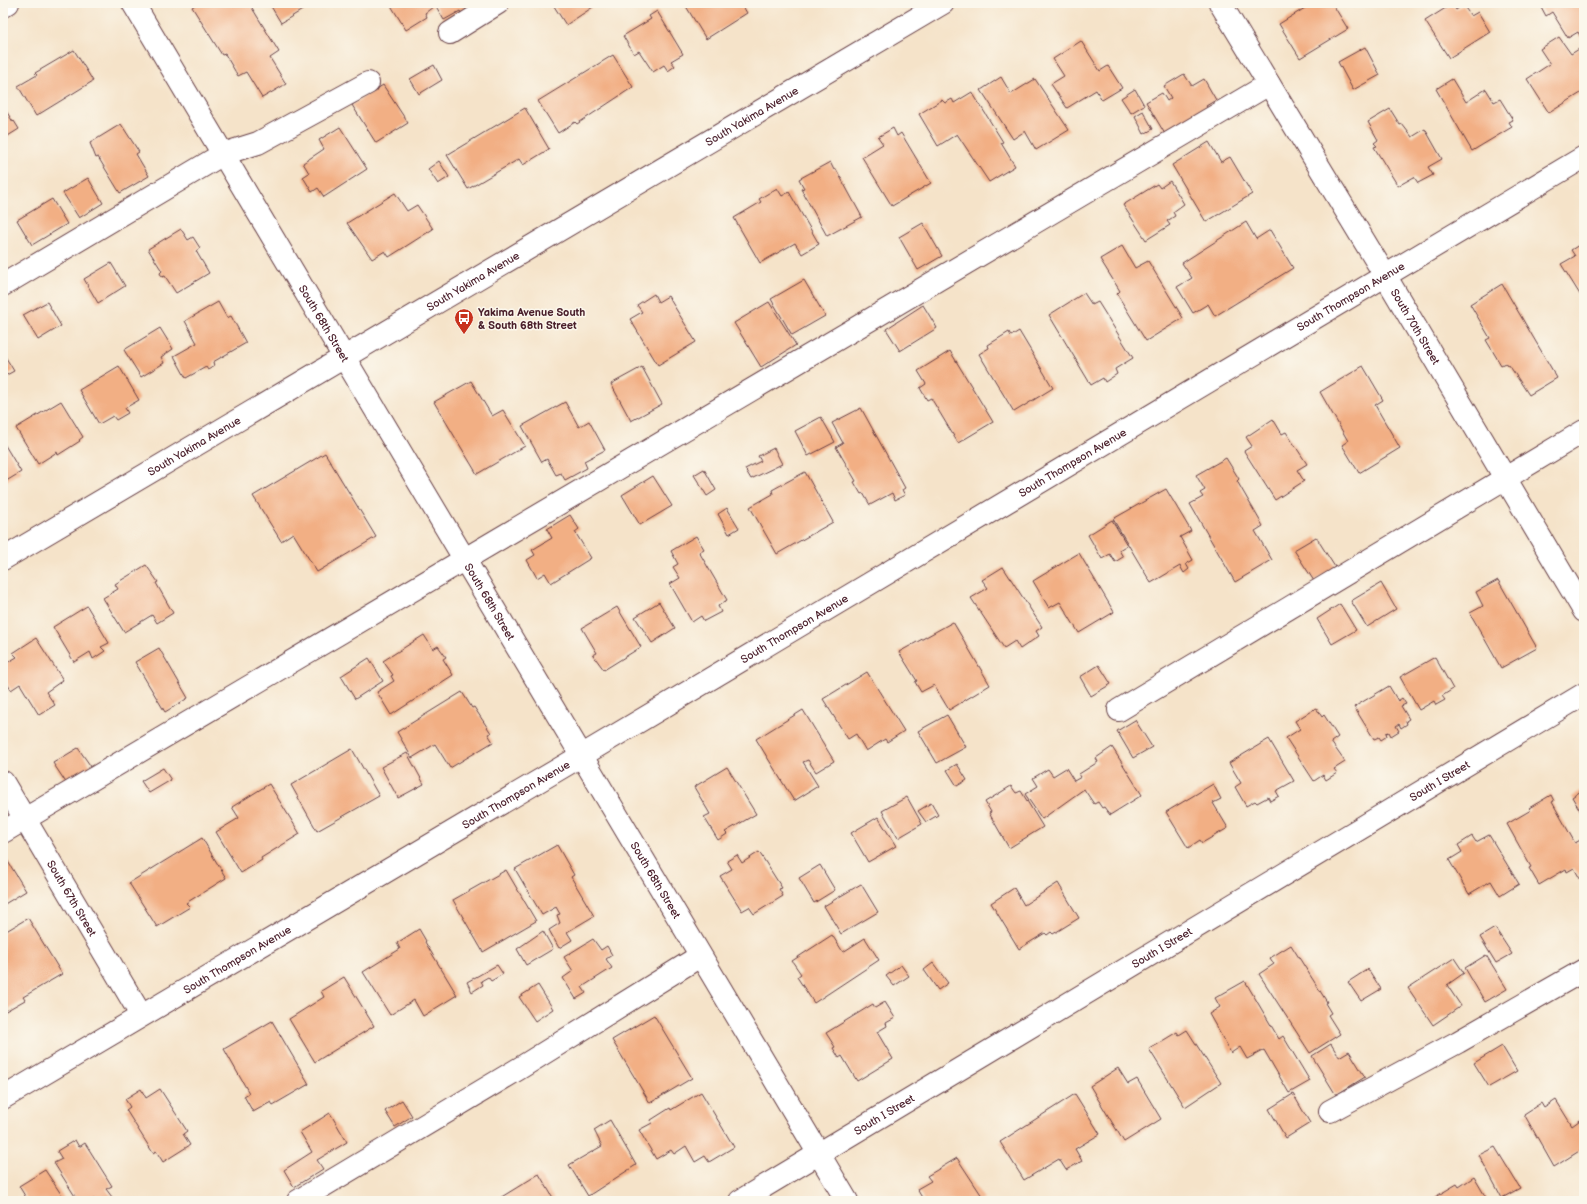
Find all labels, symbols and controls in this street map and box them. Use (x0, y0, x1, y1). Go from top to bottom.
street label: South Yakima Avenue (703, 84, 801, 149)
street label: South Yakima Avenue (424, 249, 522, 314)
street label: South Thompson Avenue (1295, 259, 1407, 334)
street label: South 68th Street (296, 283, 352, 365)
street label: South 70th Street (1388, 287, 1443, 367)
place label: Yakima Avenue South & South 68th Street (478, 306, 585, 332)
bus stop icon: Yakima Avenue South & South 68th Street (453, 307, 475, 335)
street label: South Yakima Avenue (146, 414, 244, 479)
street label: South Thompson Avenue (1017, 426, 1129, 500)
street label: South 68th Street (462, 561, 518, 643)
street label: South Thompson Avenue (738, 592, 851, 666)
street label: South Thompson Avenue (460, 758, 573, 832)
street label: South I Street (1407, 758, 1473, 804)
street label: South 68th Street (627, 840, 683, 922)
street label: South 67th Street (44, 858, 99, 939)
street label: South Thompson Avenue (181, 923, 294, 997)
street label: South I Street (1130, 925, 1195, 971)
street label: South I Street (852, 1092, 917, 1138)

